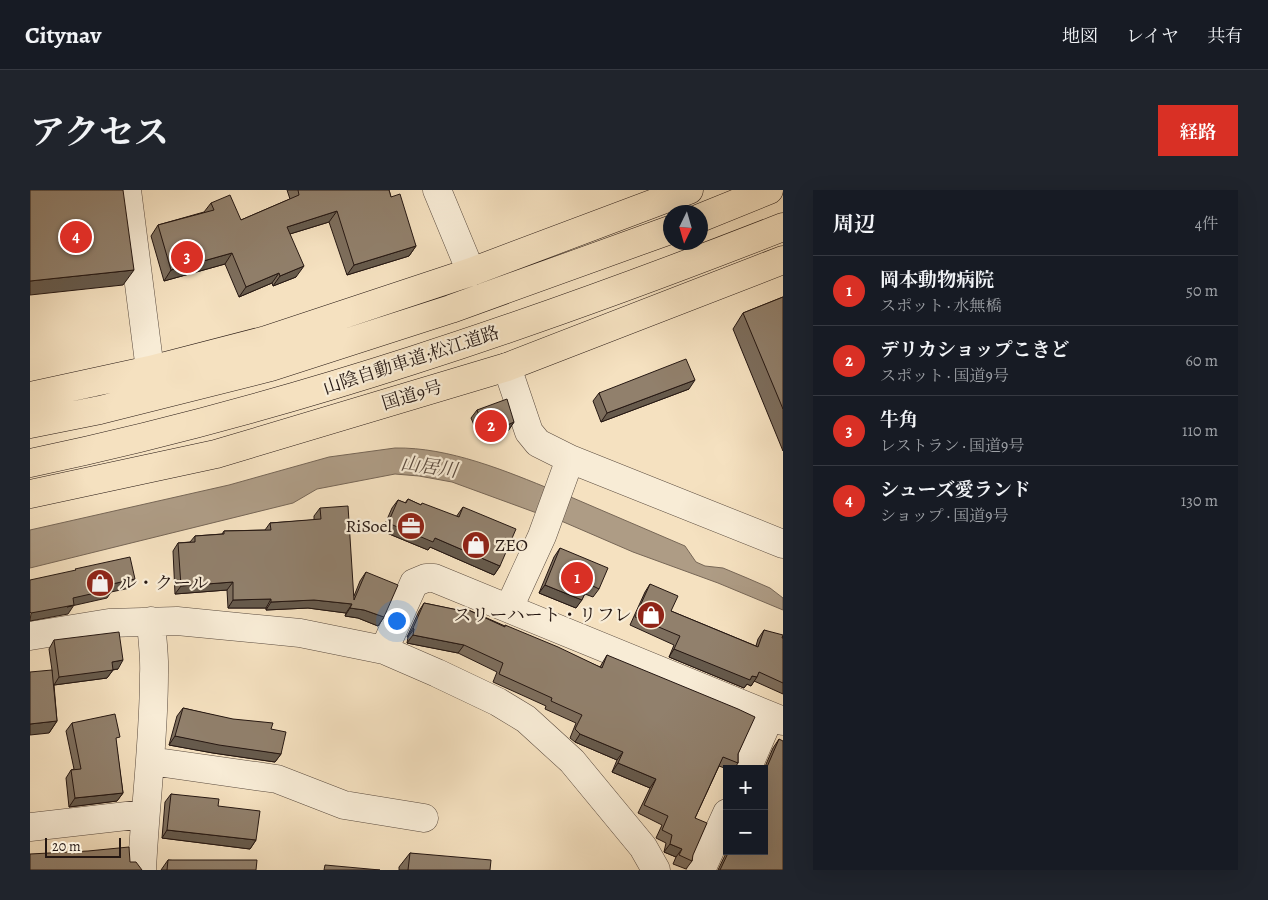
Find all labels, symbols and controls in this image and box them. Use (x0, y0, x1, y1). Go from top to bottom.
text: Citynav (25, 19, 101, 51)
text: 地図 (1062, 24, 1098, 48)
text: レイヤ (1126, 24, 1179, 48)
text: 共有 (1207, 24, 1243, 48)
button: 経路 (1158, 105, 1238, 156)
text: アクセス (30, 108, 169, 156)
north arrow (663, 205, 708, 250)
text: 周辺 (833, 210, 875, 238)
text: 4件 (1195, 213, 1218, 235)
pin: 4 (60, 218, 92, 256)
pin: 3 (171, 238, 203, 276)
text: 岡本動物病院 (880, 267, 994, 293)
text: 1 (846, 280, 852, 302)
text: 50 m (1186, 280, 1218, 302)
text: スポット · 水無橋 (880, 295, 1002, 317)
street label: 山陰自動車道;松江道路 (320, 320, 502, 400)
text: デリカショップこきど (880, 337, 1069, 363)
text: 2 (845, 350, 853, 372)
text: 60 m (1186, 350, 1218, 372)
text: スポット · 国道9号 (880, 365, 1009, 387)
street label: 国道9号 (379, 374, 445, 416)
pin: 2 (475, 407, 507, 445)
text: 牛角 (880, 407, 918, 433)
text: 3 (846, 420, 852, 442)
text: 110 m (1182, 420, 1218, 442)
text: レストラン · 国道9号 (880, 435, 1024, 457)
water label: 山居川 (399, 450, 461, 484)
text: シューズ愛ランド (880, 477, 1031, 503)
text: 4 (845, 490, 853, 512)
text: 130 m (1181, 490, 1218, 512)
text: ショップ · 国道9号 (880, 505, 1008, 527)
office icon: RiSoel (396, 511, 426, 541)
place label: RiSoel (346, 514, 393, 538)
shop icon: ZEO (461, 530, 491, 560)
place label: ZEO (495, 533, 528, 557)
pin: 1 (561, 559, 593, 597)
shop icon: ル・クール (85, 568, 115, 598)
place label: ル・クール (119, 571, 209, 595)
shop icon: スリーハート・リフレ (636, 600, 666, 630)
place label: スリーハート・リフレ (454, 603, 632, 627)
your location (384, 608, 410, 634)
map controls (723, 765, 768, 855)
button: + (723, 765, 768, 810)
button: − (723, 810, 768, 855)
scale bar (45, 835, 121, 858)
text: 20 m (52, 837, 81, 856)

